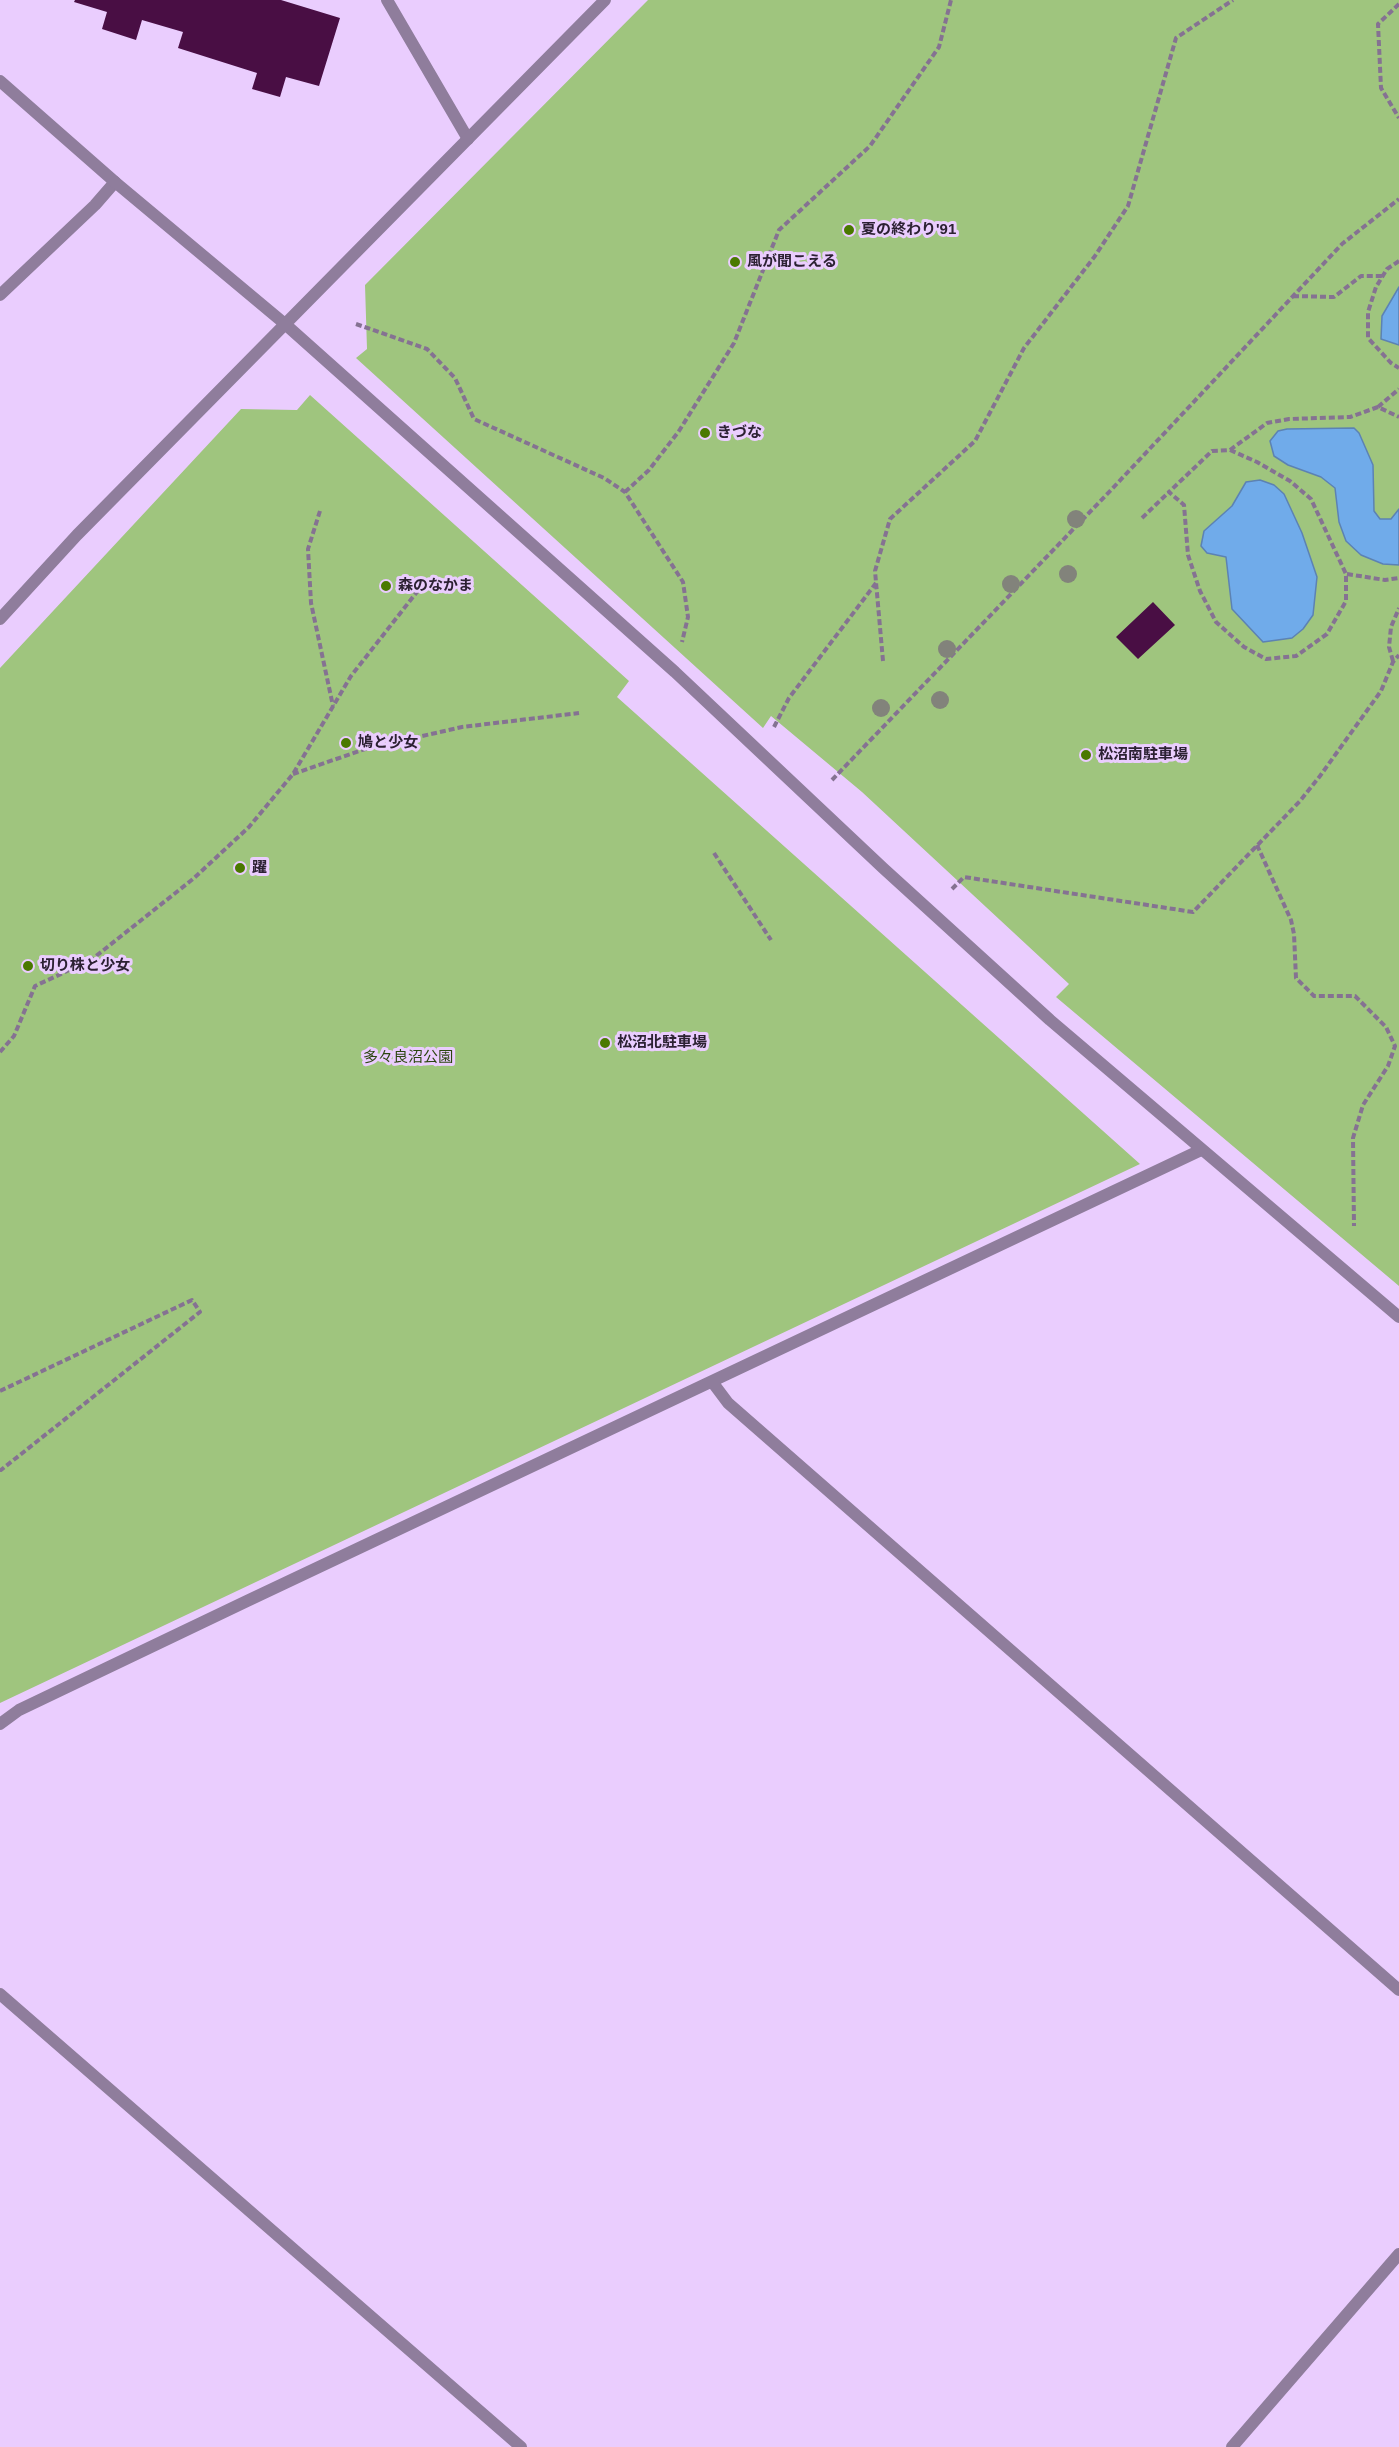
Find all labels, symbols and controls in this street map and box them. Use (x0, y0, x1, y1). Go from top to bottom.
place label: 夏の終わり'91 (861, 221, 956, 239)
marker: 夏の終わり'91 (842, 223, 856, 237)
place label: 風が聞こえる (747, 253, 837, 271)
marker: 風が聞こえる (728, 255, 742, 269)
place label: きづな (717, 424, 762, 442)
marker: きづな (698, 426, 712, 440)
place label: 森のなかま (398, 577, 473, 595)
marker: 森のなかま (379, 579, 393, 593)
place label: 鳩と少女 (358, 734, 418, 752)
marker: 鳩と少女 (339, 736, 353, 750)
place label: 松沼南駐車場 (1098, 746, 1188, 764)
marker: 松沼南駐車場 (1079, 748, 1093, 762)
place label: 躍 (252, 859, 267, 877)
marker: 躍 (233, 861, 247, 875)
place label: 切り株と少女 (40, 957, 130, 975)
marker: 切り株と少女 (21, 959, 35, 973)
place label: 松沼北駐車場 (617, 1034, 707, 1052)
marker: 松沼北駐車場 (598, 1036, 612, 1050)
park label: 多々良沼公園 (363, 1049, 453, 1067)

